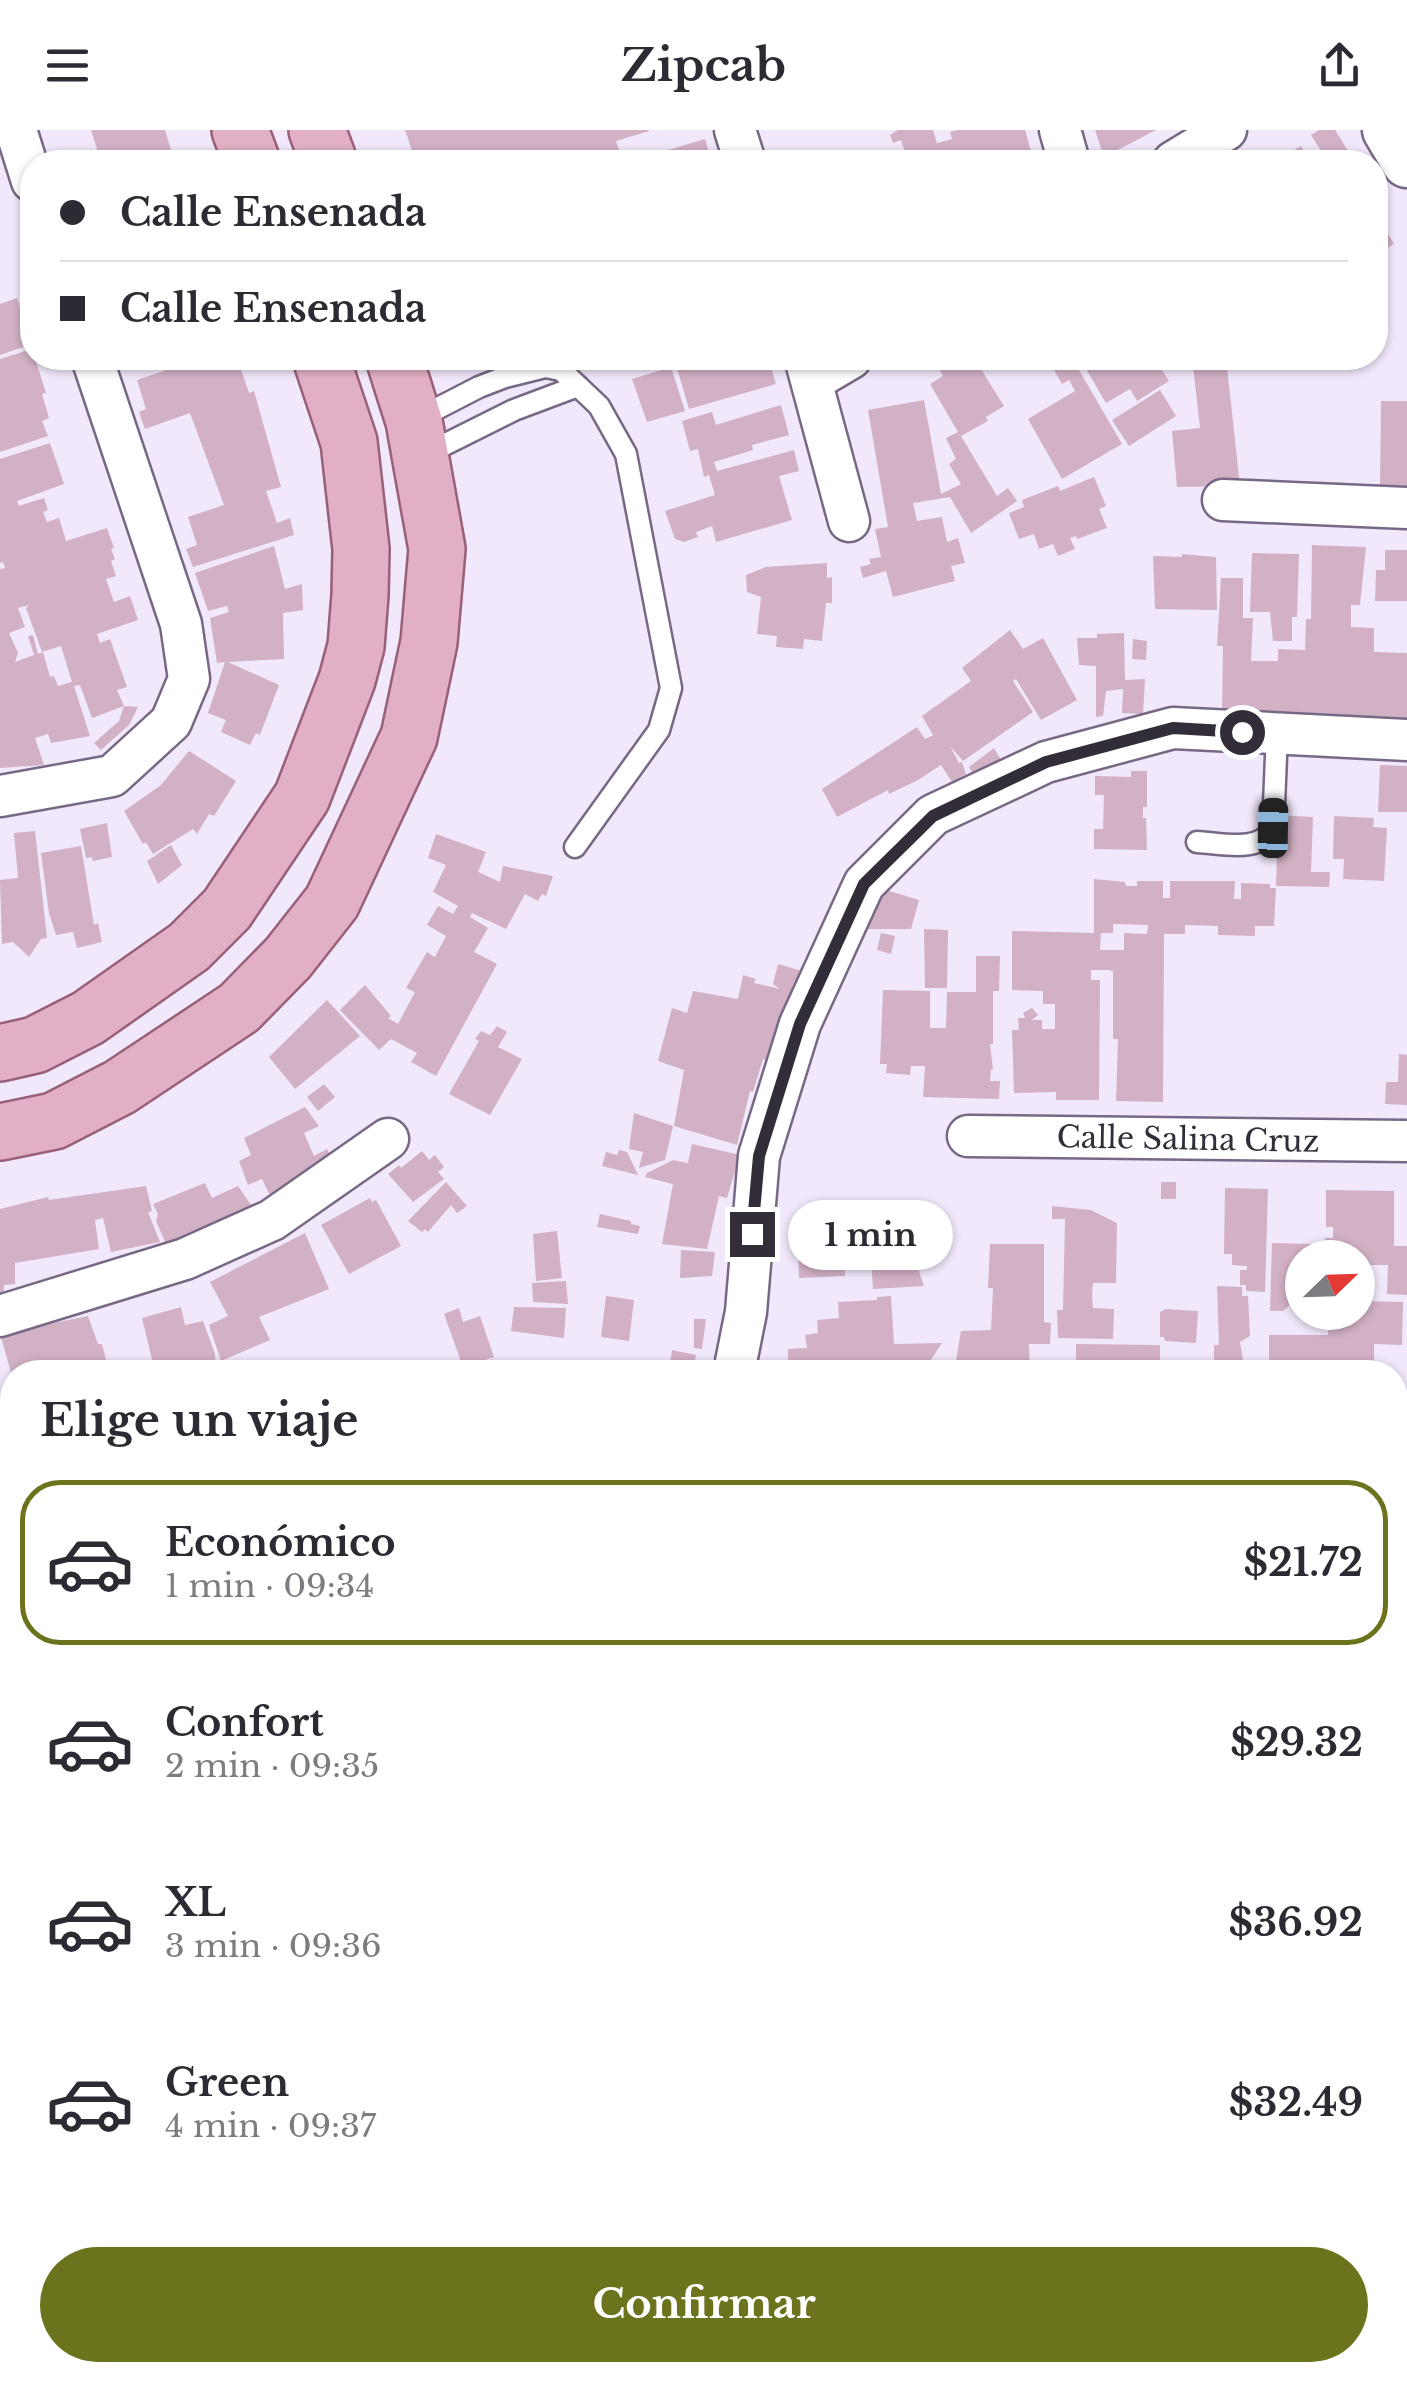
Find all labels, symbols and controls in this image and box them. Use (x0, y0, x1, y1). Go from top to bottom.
text: Zipcab (621, 37, 786, 93)
icon: menu (40, 38, 95, 93)
icon: share (1312, 38, 1367, 93)
text: Calle Ensenada (120, 189, 427, 236)
text: Calle Ensenada (120, 285, 427, 332)
route start (1220, 710, 1265, 755)
car (1257, 798, 1289, 858)
street label: Calle Salina Cruz (1056, 1118, 1320, 1160)
callout: 1 min (787, 1199, 952, 1269)
route end (730, 1212, 775, 1257)
text: 1 min (824, 1215, 917, 1255)
north arrow (1285, 1240, 1375, 1330)
map controls (1285, 1240, 1375, 1330)
text: Elige un viaje (40, 1392, 359, 1448)
icon: car (45, 1518, 135, 1608)
text: Económico (165, 1519, 396, 1566)
text: $21.72 (1243, 1539, 1363, 1586)
text: 1 min · 09:34 (165, 1566, 374, 1606)
icon: car (45, 1698, 135, 1788)
text: Confort (165, 1699, 324, 1746)
text: $29.32 (1230, 1719, 1363, 1766)
text: 2 min · 09:35 (165, 1746, 379, 1786)
icon: car (45, 1878, 135, 1968)
text: XL (165, 1879, 226, 1926)
text: $36.92 (1228, 1899, 1363, 1946)
text: 3 min · 09:36 (165, 1926, 382, 1966)
icon: car (45, 2058, 135, 2148)
text: Green (165, 2059, 289, 2106)
text: $32.49 (1229, 2079, 1363, 2126)
text: 4 min · 09:37 (165, 2106, 376, 2146)
button: Confirmar (40, 2247, 1368, 2362)

